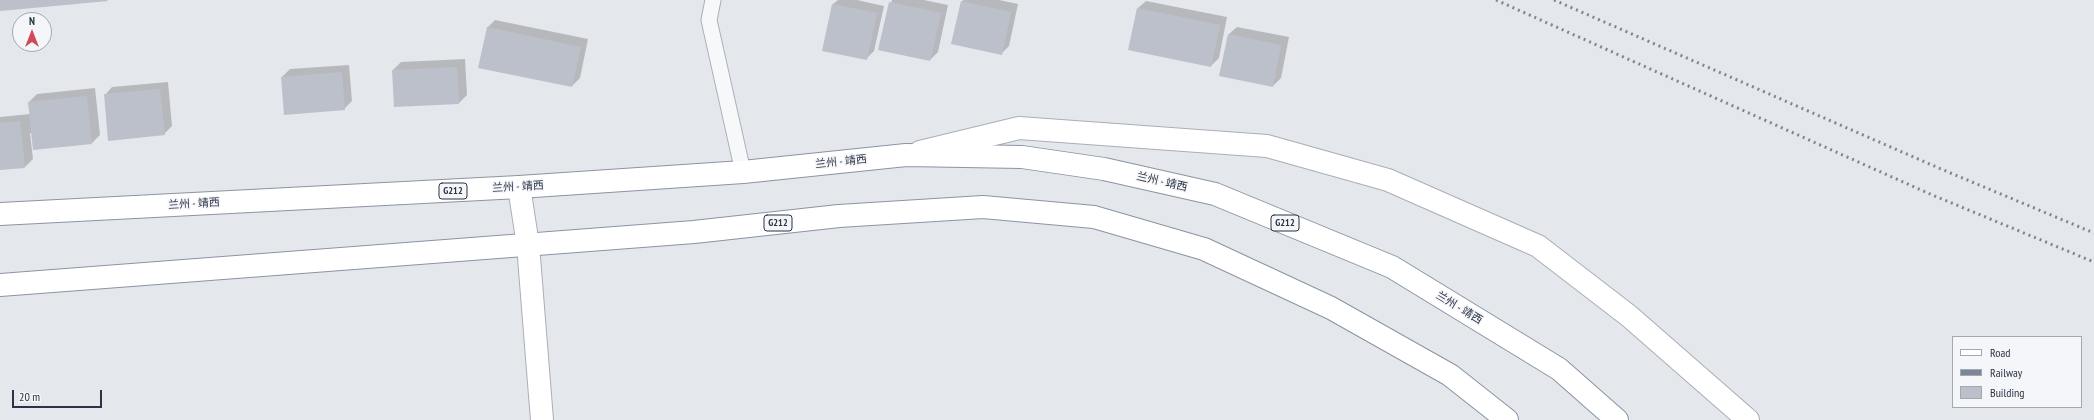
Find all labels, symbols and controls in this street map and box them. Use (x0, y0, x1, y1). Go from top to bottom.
north arrow (12, 12, 52, 52)
text: N (29, 14, 35, 28)
street label: 兰州 - 靖西 (815, 153, 867, 171)
street label: 兰州 - 靖西 (1135, 170, 1189, 194)
street label: 兰州 - 靖西 (492, 179, 544, 195)
road number: G212 (439, 183, 467, 199)
street label: 兰州 - 靖西 (168, 196, 220, 212)
road number: G212 (764, 215, 792, 231)
road number: G212 (1271, 215, 1299, 231)
street label: 兰州 - 靖西 (1433, 289, 1485, 327)
legend (1952, 336, 2082, 408)
text: Road (1990, 345, 2010, 360)
text: Railway (1990, 365, 2022, 380)
scale bar (14, 382, 104, 408)
text: Building (1990, 385, 2025, 400)
text: 20 m (19, 389, 40, 404)

